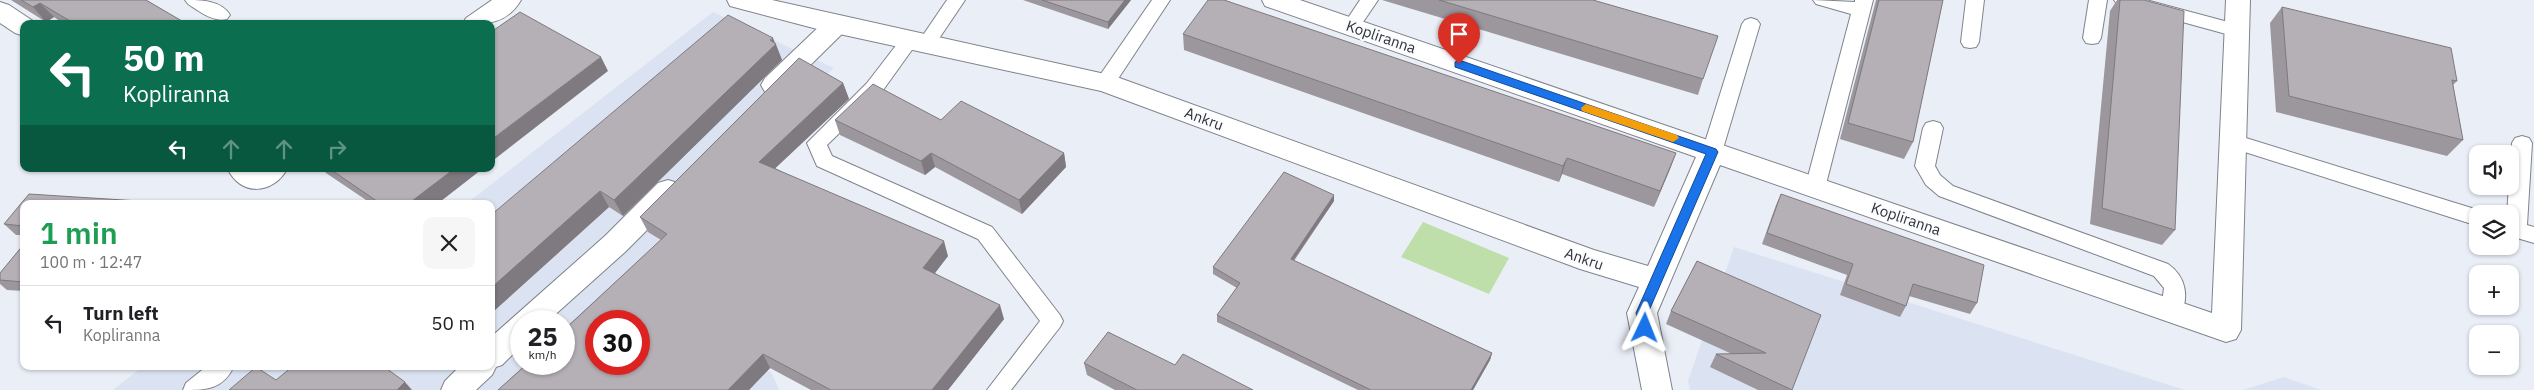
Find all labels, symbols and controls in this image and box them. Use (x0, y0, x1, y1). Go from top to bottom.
pin (1438, 13, 1480, 64)
street label: Kopliranna (1344, 16, 1419, 57)
icon: arrive (1445, 20, 1473, 48)
text: 50 m (123, 35, 205, 81)
icon: left (40, 40, 105, 105)
text: Kopliranna (123, 79, 229, 108)
street label: Ankru (1182, 103, 1226, 134)
icon: left (164, 135, 192, 163)
icon: ahead (217, 135, 245, 163)
icon: ahead (270, 135, 298, 163)
icon: right (323, 135, 351, 163)
map controls (2469, 145, 2519, 375)
button: sound (2469, 145, 2519, 195)
street label: Kopliranna (1869, 198, 1944, 239)
button: layers (2469, 205, 2519, 255)
text: 1 min (40, 213, 118, 252)
button: close (423, 217, 475, 269)
street label: Ankru (1562, 243, 1606, 274)
text: 100 m · 12:47 (40, 252, 142, 272)
button: + (2469, 265, 2519, 315)
text: Turn left (83, 301, 159, 325)
position arrow (1618, 301, 1670, 353)
icon: left (40, 309, 68, 337)
speed limit sign: 30 (585, 310, 650, 375)
text: 50 m (431, 311, 475, 335)
text: 25 (527, 320, 558, 353)
text: Kopliranna (83, 325, 160, 345)
button: − (2469, 325, 2519, 375)
text: km/h (528, 347, 557, 362)

